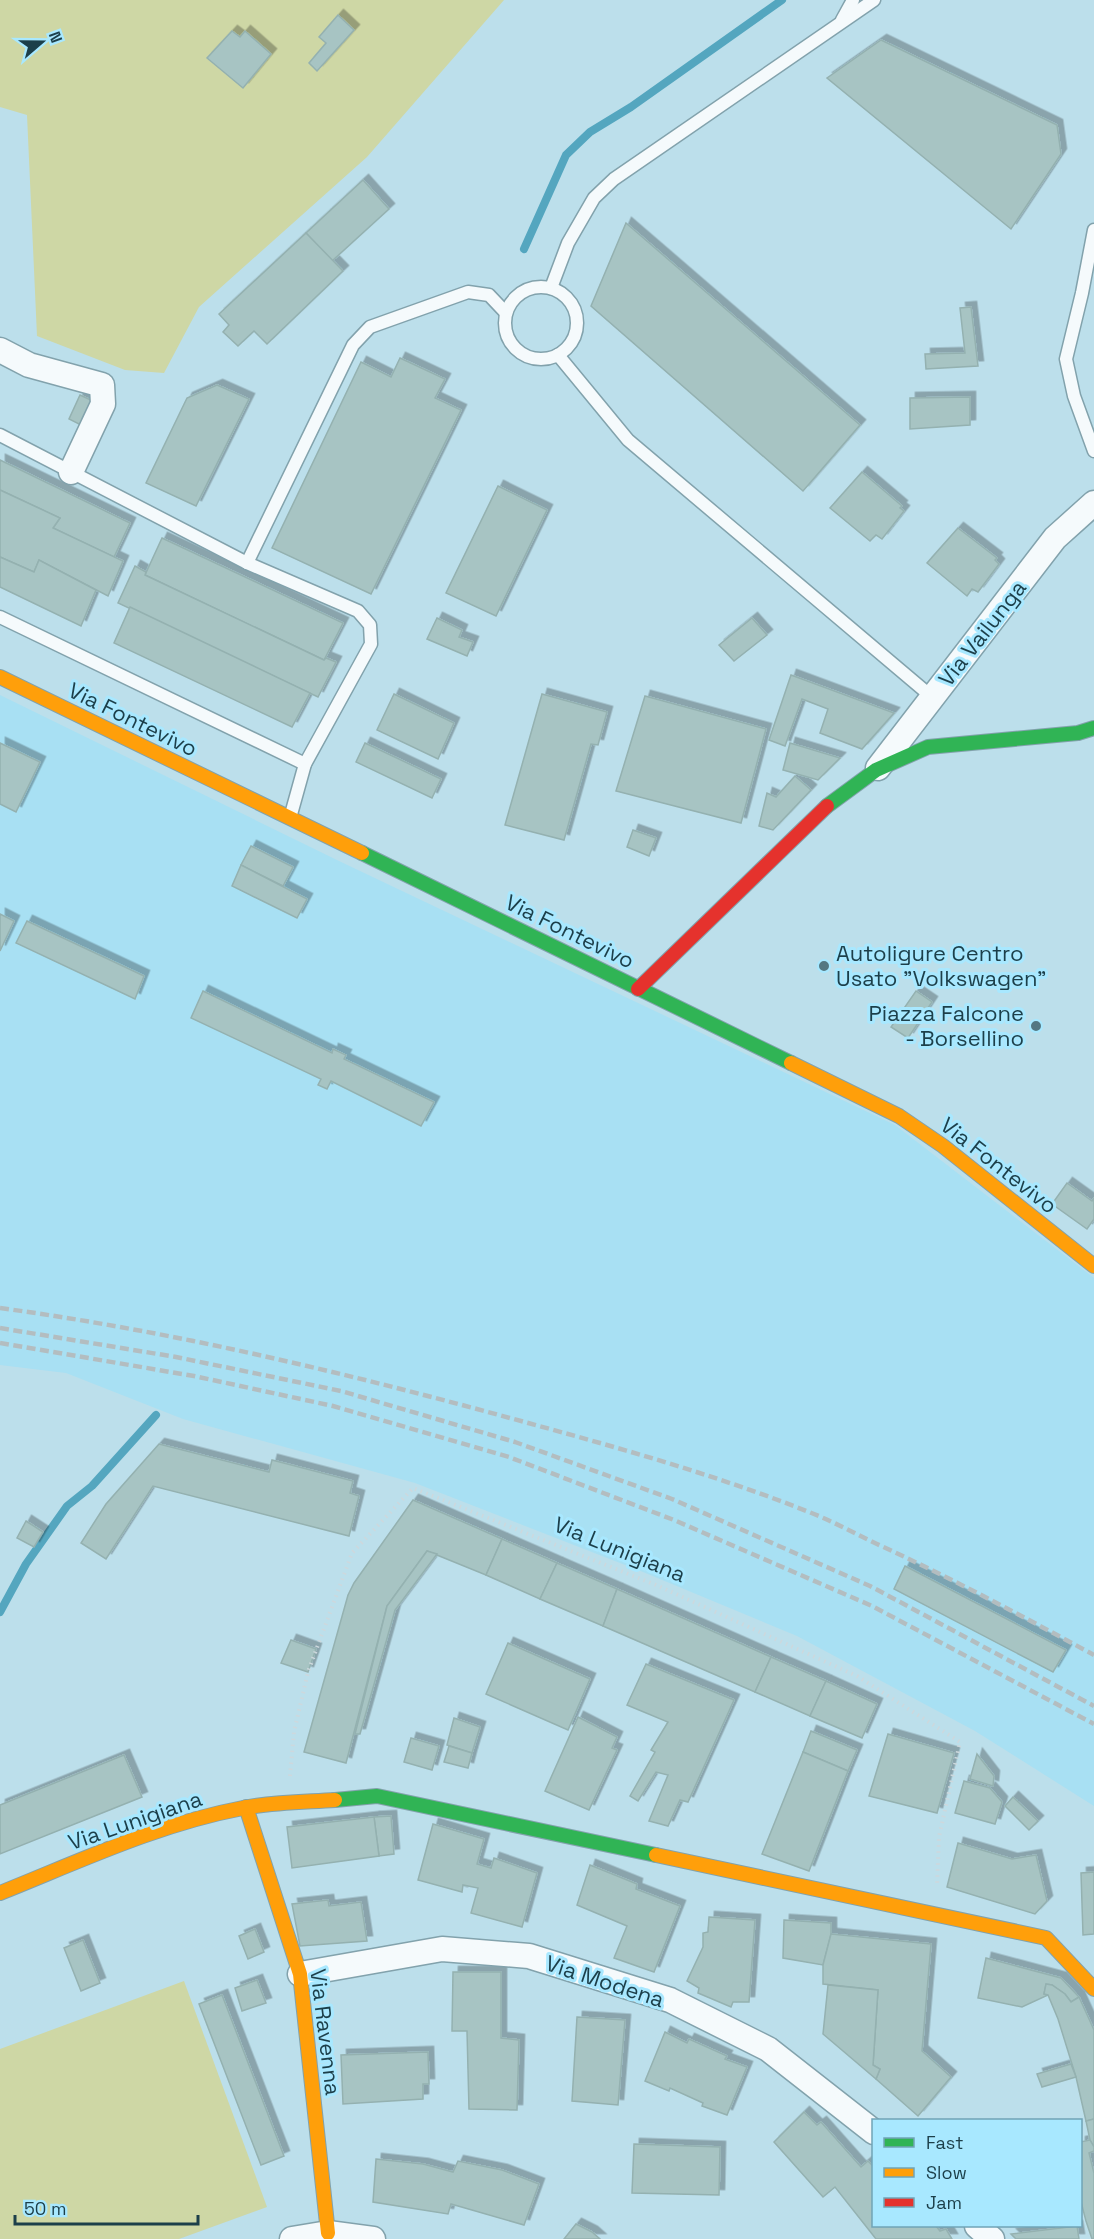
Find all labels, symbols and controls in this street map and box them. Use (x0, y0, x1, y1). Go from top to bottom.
north arrow (12, 12, 72, 72)
text: N (44, 28, 67, 46)
street label: Via Vailunga (932, 574, 1032, 692)
street label: Via Fontevivo (64, 676, 202, 762)
street label: Via Fontevivo (501, 888, 639, 974)
place label: Autoligure Centro Usato "Volkswagen" (836, 939, 1046, 992)
marker: Autoligure Centro Usato "Volkswagen" (817, 959, 831, 973)
place label: Piazza Falcone - Borsellino (869, 999, 1024, 1052)
marker: Piazza Falcone - Borsellino (1029, 1019, 1043, 1033)
street label: Via Fontevivo (935, 1111, 1063, 1219)
street label: Via Lunigiana (550, 1510, 690, 1588)
street label: Via Lunigiana (64, 1784, 206, 1856)
street label: Via Modena (542, 1949, 668, 2013)
street label: Via Ravenna (304, 1967, 348, 2097)
legend (872, 2119, 1082, 2227)
text: Fast (926, 2131, 963, 2154)
text: Slow (926, 2161, 967, 2184)
scale bar (15, 2188, 198, 2226)
text: Jam (926, 2191, 962, 2214)
text: 50 m (24, 2197, 66, 2220)

